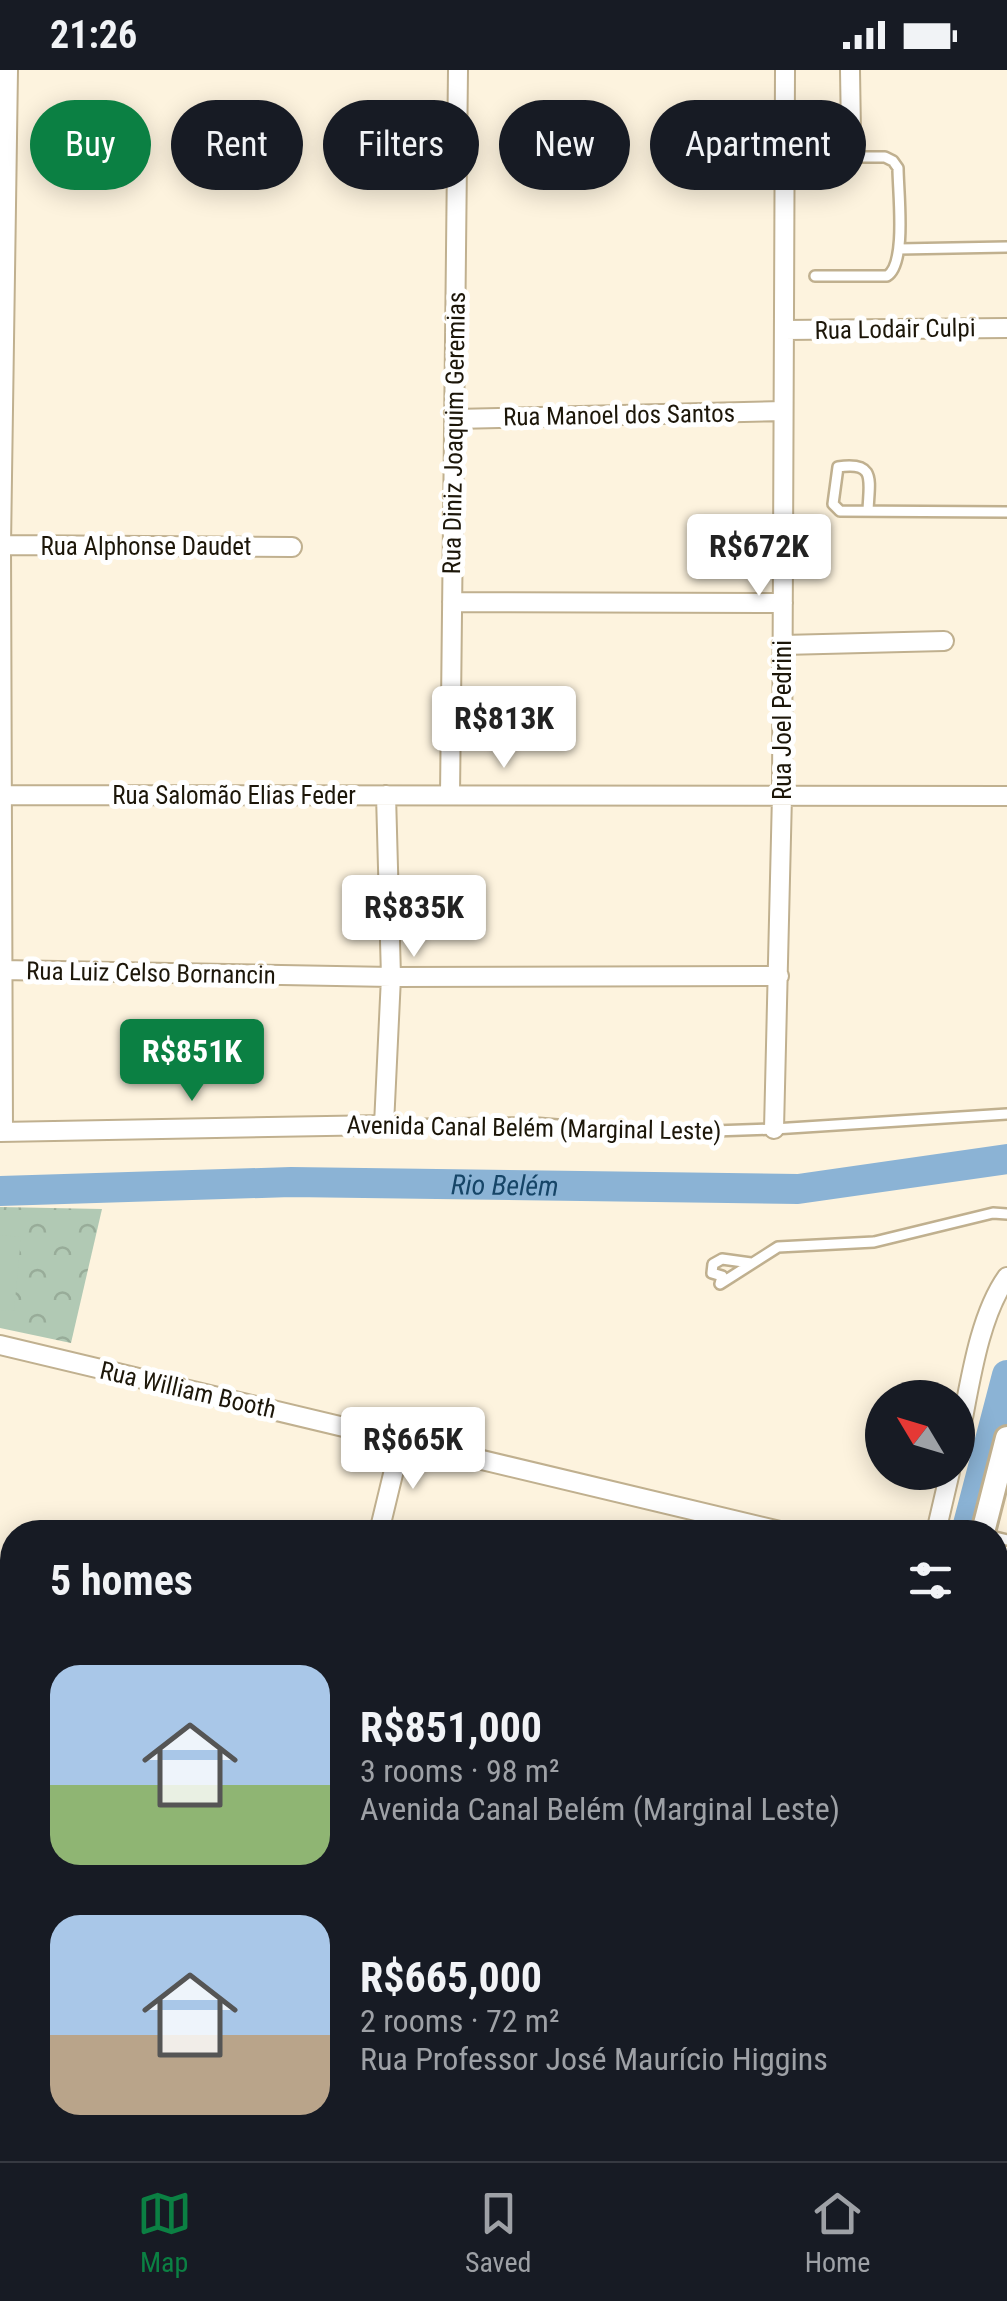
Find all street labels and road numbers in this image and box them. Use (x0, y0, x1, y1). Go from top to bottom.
street label: Rua Diniz Joaquim Geremias (437, 291, 471, 575)
street label: Rua Lodair Culpi (814, 313, 976, 345)
street label: Rua Manoel dos Santos (503, 398, 735, 432)
street label: Rua Alphonse Daudet (41, 532, 252, 561)
street label: Rua Joel Pedrini (768, 640, 797, 800)
street label: Rua Salomão Elias Feder (112, 781, 356, 810)
street label: Rua Luiz Celso Bornancin (26, 956, 276, 990)
street label: Avenida Canal Belém (Marginal Leste) (346, 1110, 722, 1146)
street label: Rua William Booth (97, 1356, 279, 1424)

